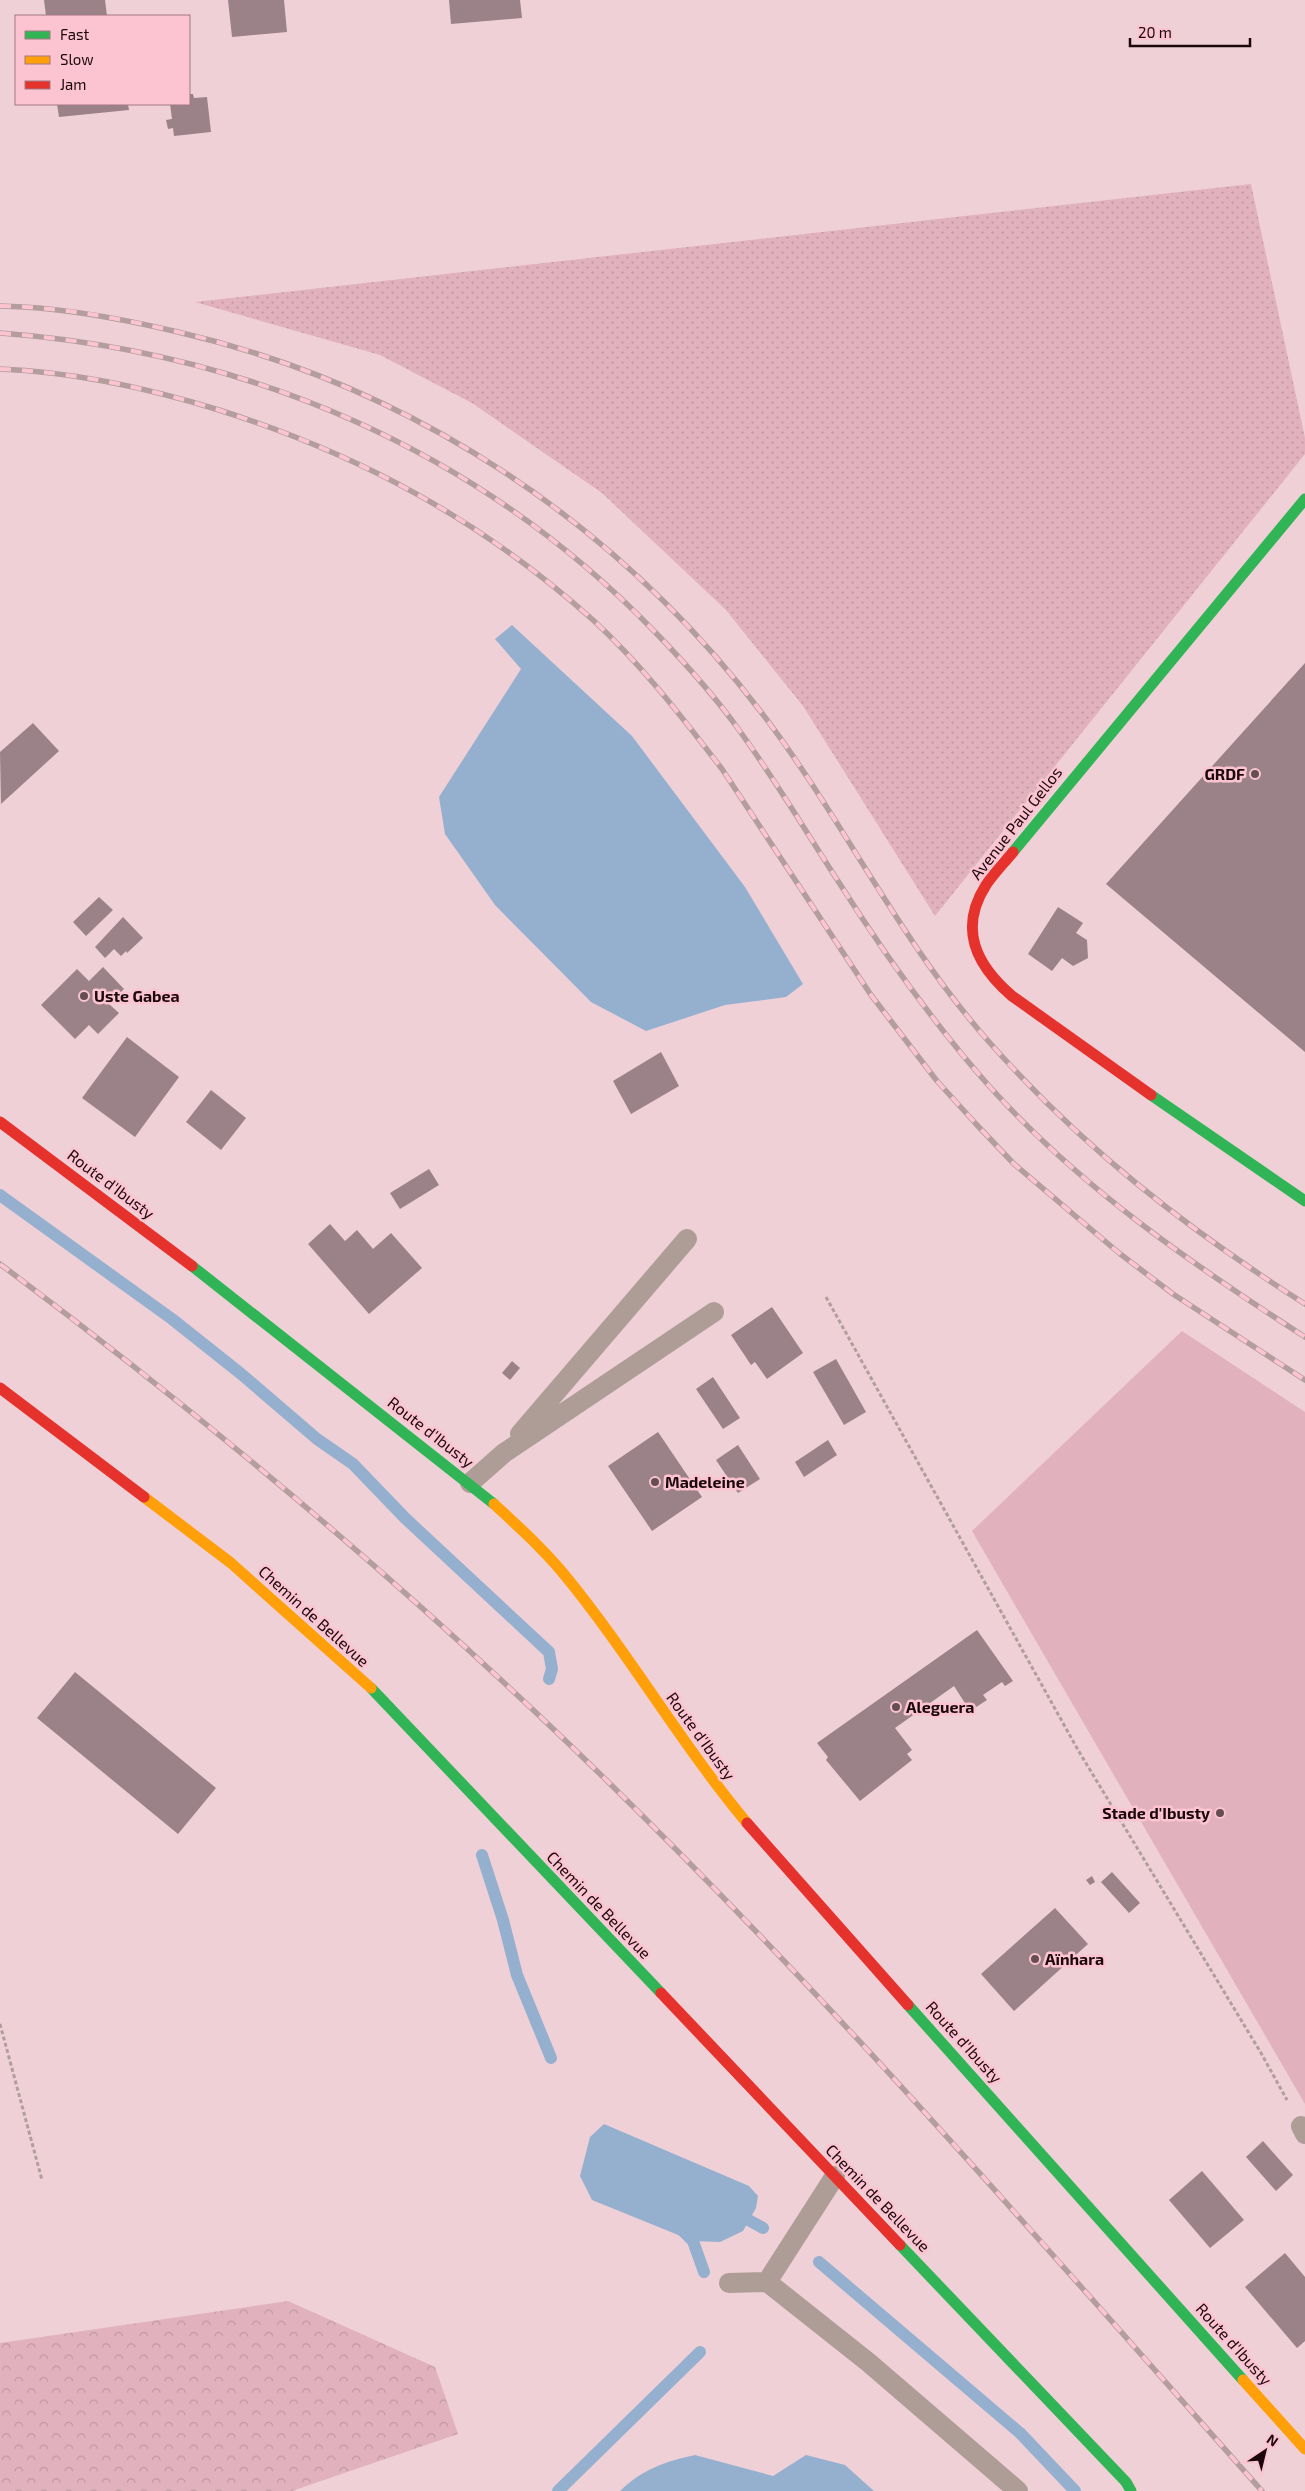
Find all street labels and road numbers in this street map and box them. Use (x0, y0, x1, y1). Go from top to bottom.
street label: Avenue Paul Gellos (966, 763, 1065, 883)
street label: Route d'Ibusty (64, 1145, 159, 1223)
street label: Route d'Ibusty (385, 1392, 479, 1471)
street label: Chemin de Bellevue (255, 1561, 373, 1670)
street label: Route d'Ibusty (663, 1688, 740, 1784)
street label: Chemin de Bellevue (543, 1847, 655, 1962)
street label: Route d'Ibusty (923, 1997, 1007, 2087)
street label: Chemin de Bellevue (822, 2140, 934, 2255)
street label: Route d'Ibusty (1193, 2299, 1277, 2389)

